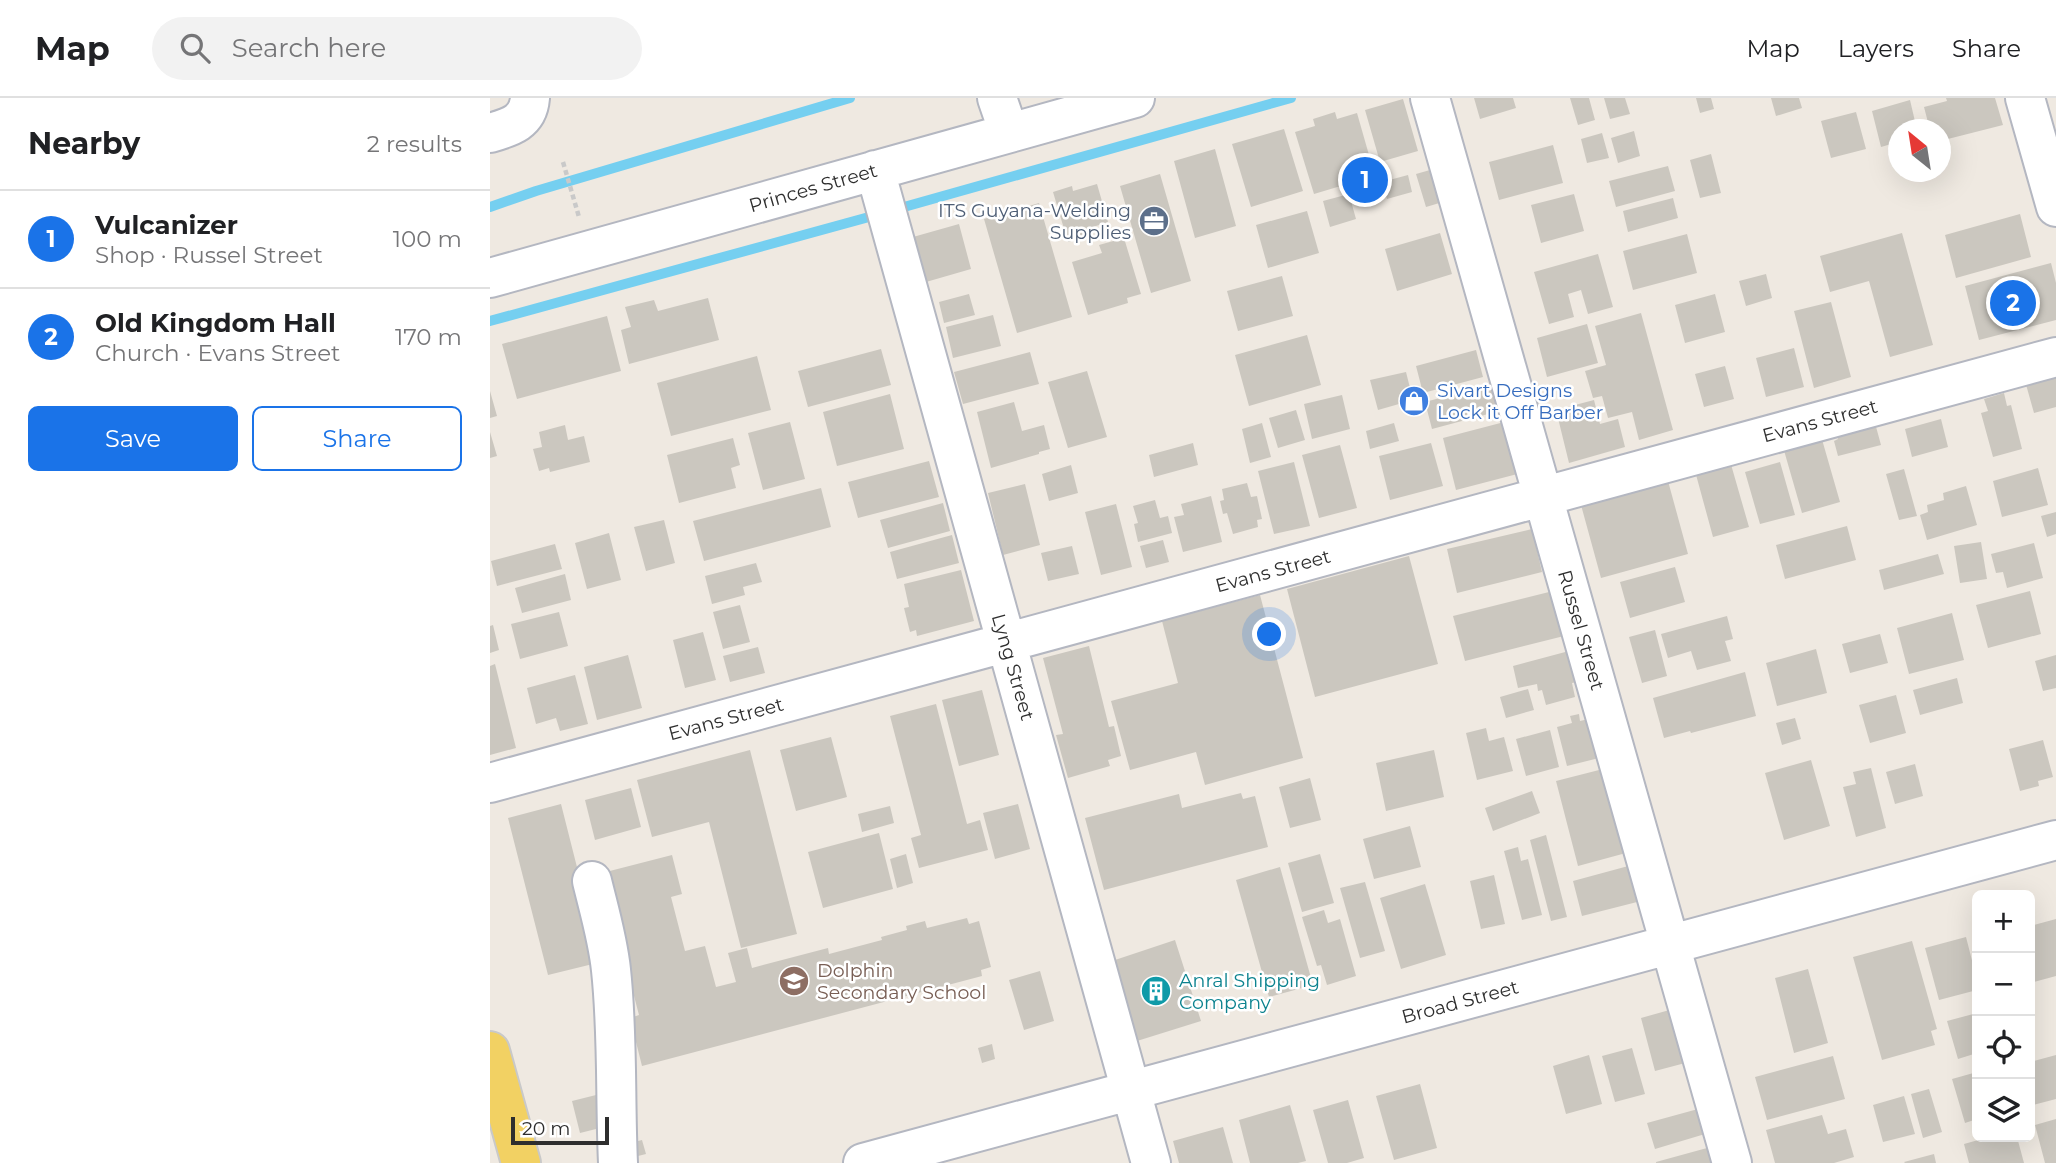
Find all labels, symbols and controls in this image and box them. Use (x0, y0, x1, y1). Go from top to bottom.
search box (152, 17, 642, 80)
text: Map (35, 28, 110, 68)
icon: search (176, 29, 214, 67)
text: Search here (232, 32, 386, 64)
text: Map (1746, 34, 1800, 63)
text: Layers (1838, 34, 1914, 63)
text: Share (1952, 34, 2021, 63)
north arrow (1888, 119, 1951, 182)
text: Nearby (28, 125, 140, 162)
text: 2 results (367, 130, 462, 158)
pin: 1 (1342, 154, 1388, 206)
street label: Princes Street (746, 159, 880, 217)
place label: ITS Guyana-Welding Supplies (938, 199, 1131, 244)
office icon: ITS Guyana-Welding Supplies (1137, 204, 1171, 238)
text: Vulcanizer (95, 209, 238, 241)
text: 1 (46, 225, 56, 253)
text: 100 m (393, 225, 462, 253)
text: Shop · Russel Street (95, 241, 323, 269)
pin: 2 (1990, 277, 2036, 329)
text: Old Kingdom Hall (95, 307, 336, 339)
text: 2 (44, 323, 58, 351)
text: 170 m (395, 323, 462, 351)
text: Church · Evans Street (95, 339, 340, 367)
place label: Sivart Designs Lock it Off Barber (1437, 379, 1603, 424)
shop icon: Sivart Designs Lock it Off Barber (1397, 384, 1431, 418)
street label: Evans Street (1760, 395, 1880, 447)
button: Save (28, 406, 238, 471)
button: Share (252, 406, 462, 471)
street label: Evans Street (1213, 545, 1333, 597)
street label: Russel Street (1553, 567, 1609, 693)
street label: Lyng Street (987, 611, 1039, 723)
your location (1252, 617, 1286, 651)
street label: Evans Street (666, 693, 786, 745)
map controls (1972, 890, 2035, 1142)
button: + (1972, 890, 2035, 953)
button: − (1972, 953, 2035, 1016)
place label: Dolphin Secondary School (817, 959, 986, 1004)
school or university icon: Dolphin Secondary School (777, 964, 811, 998)
place label: Anral Shipping Company (1179, 969, 1320, 1014)
building icon: Anral Shipping Company (1139, 974, 1173, 1008)
street label: Broad Street (1399, 975, 1521, 1029)
button: locate (1972, 1016, 2035, 1079)
button: layers (1972, 1079, 2035, 1142)
scale bar (511, 1114, 609, 1146)
text: 20 m (522, 1117, 570, 1140)

